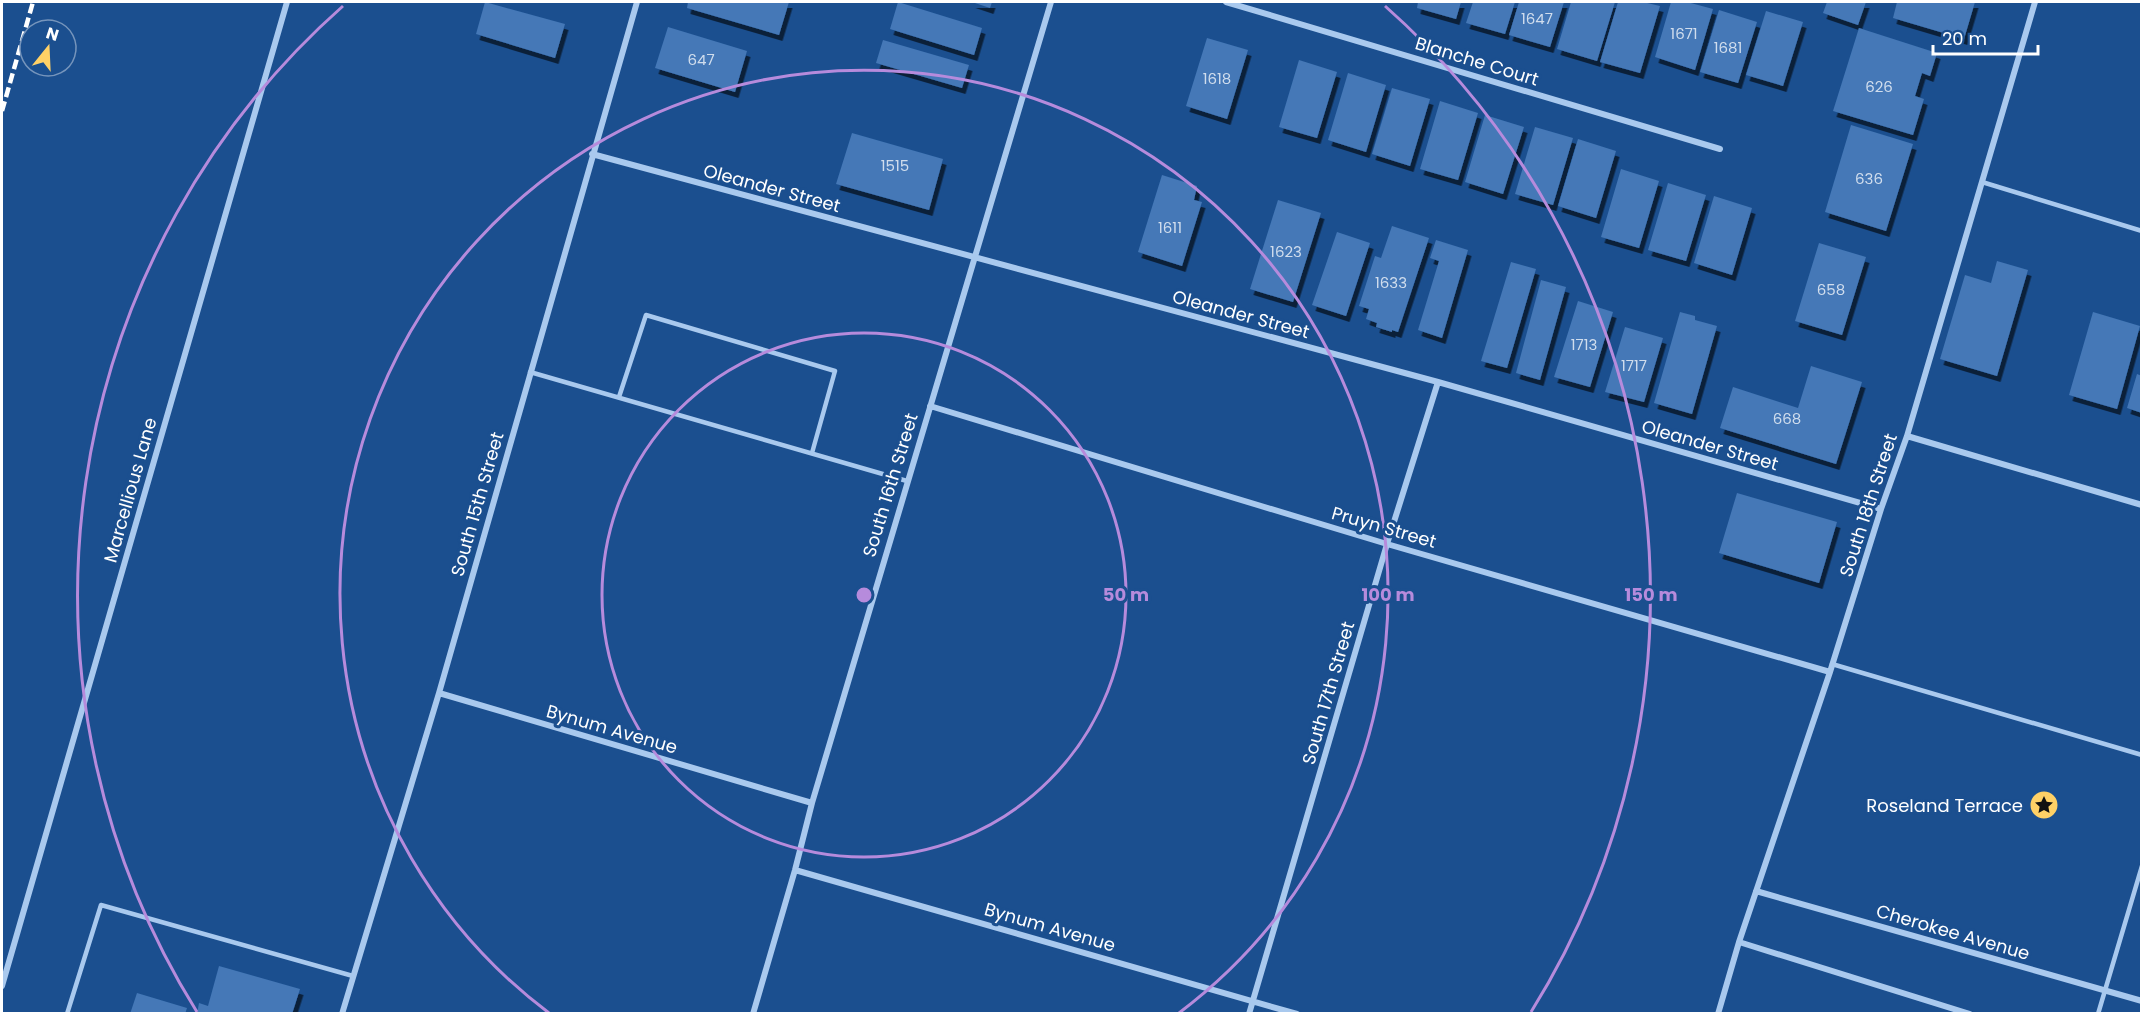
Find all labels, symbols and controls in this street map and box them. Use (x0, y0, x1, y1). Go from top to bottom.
house number: 1647 (1521, 8, 1553, 29)
north arrow (18, 18, 78, 78)
scale bar (1933, 18, 2038, 56)
text: N (43, 21, 62, 47)
house number: 1671 (1670, 23, 1698, 44)
text: 20 m (1942, 26, 1987, 51)
street label: Blanche Court (1412, 30, 1542, 92)
house number: 1681 (1714, 37, 1742, 58)
house number: 647 (687, 49, 715, 70)
house number: 1618 (1203, 68, 1231, 89)
house number: 626 (1865, 76, 1893, 97)
house number: 1515 (881, 155, 909, 176)
street label: Oleander Street (701, 158, 843, 218)
house number: 636 (1855, 168, 1883, 189)
house number: 1611 (1158, 217, 1182, 238)
house number: 1623 (1270, 241, 1302, 262)
house number: 1633 (1375, 272, 1407, 293)
house number: 658 (1817, 279, 1845, 300)
street label: Oleander Street (1170, 284, 1312, 344)
house number: 1713 (1571, 334, 1597, 355)
house number: 1717 (1621, 355, 1647, 376)
house number: 668 (1773, 408, 1801, 429)
street label: South 16th Street (856, 410, 924, 560)
street label: Oleander Street (1639, 414, 1781, 476)
street label: Marcellious Lane (97, 415, 163, 565)
street label: South 15th Street (444, 429, 510, 579)
street label: South 18th Street (1833, 430, 1903, 580)
street label: Pruyn Street (1329, 500, 1439, 554)
text: 50 m (1103, 582, 1149, 607)
text: 100 m (1361, 582, 1415, 607)
text: 150 m (1624, 582, 1678, 607)
centre of rings (854, 585, 874, 605)
street label: South 17th Street (1296, 619, 1360, 767)
street label: Bynum Avenue (544, 698, 680, 760)
place icon: Roseland Terrace (2028, 789, 2060, 821)
place label: Roseland Terrace (1866, 793, 2023, 818)
street label: Bynum Avenue (982, 896, 1118, 958)
street label: Cherokee Avenue (1873, 898, 2033, 966)

